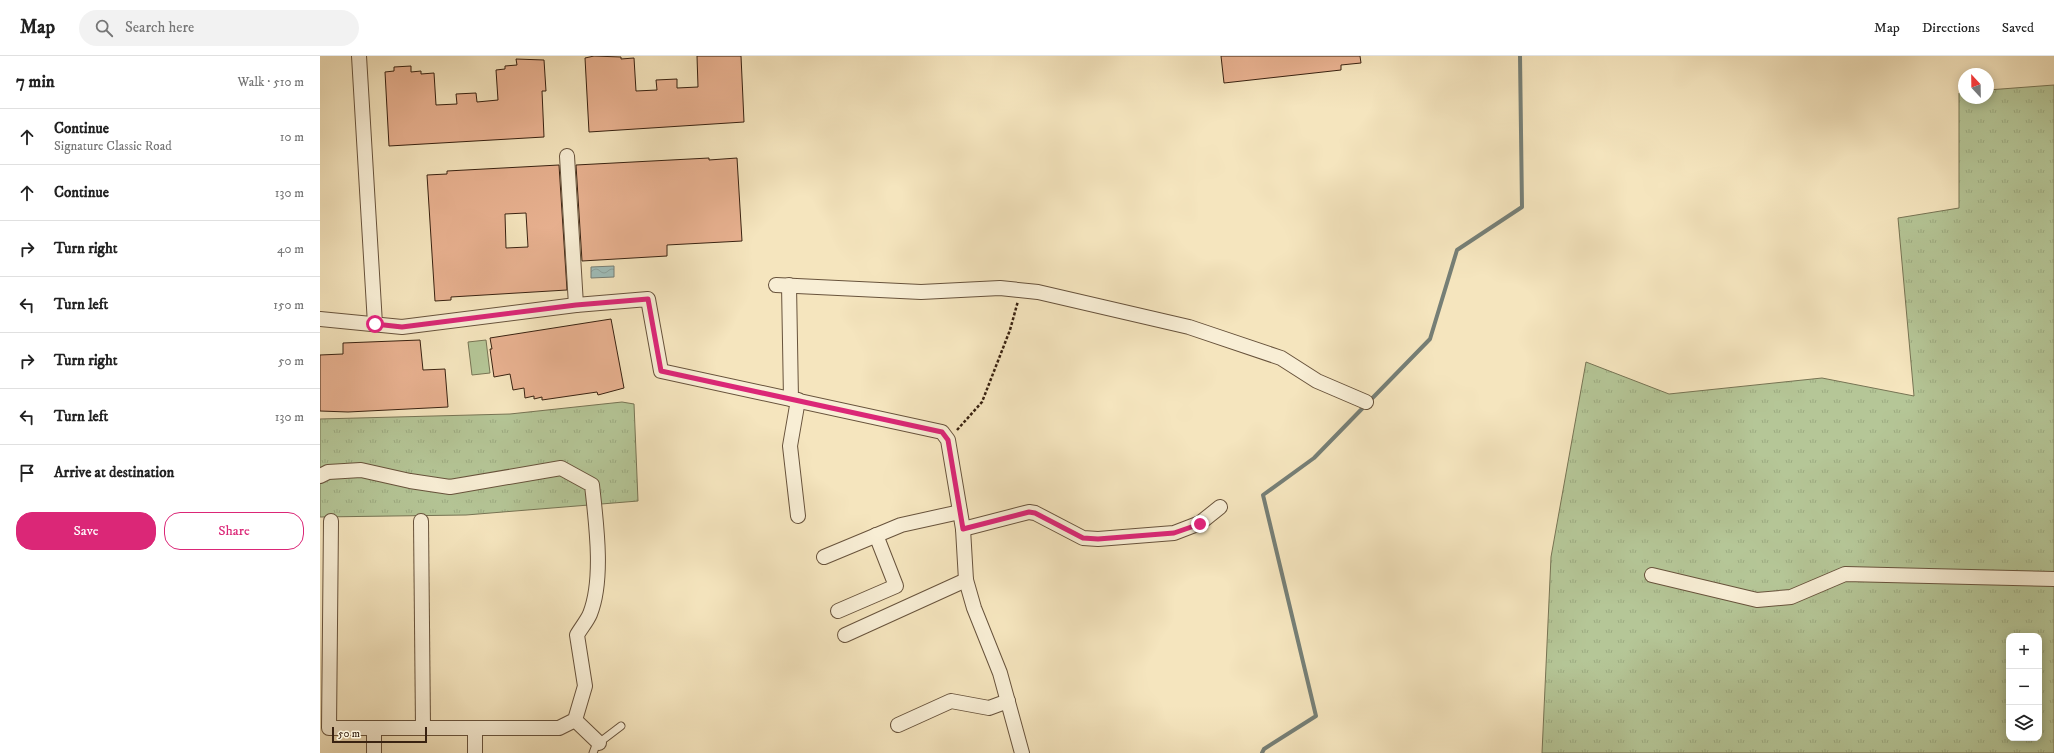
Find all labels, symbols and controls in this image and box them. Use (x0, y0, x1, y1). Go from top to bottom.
search box (79, 10, 359, 46)
text: Map (20, 16, 55, 39)
icon: search (93, 17, 115, 39)
text: Search here (125, 18, 194, 37)
text: Map (1874, 19, 1900, 37)
text: Directions (1922, 19, 1980, 37)
text: Saved (2002, 19, 2034, 37)
north arrow (1958, 68, 1994, 104)
text: 7 min (16, 71, 55, 93)
text: Walk · 510 m (238, 74, 304, 90)
text: Continue (54, 119, 109, 138)
icon: ahead (16, 126, 38, 148)
text: 10 m (280, 129, 304, 145)
text: Signature Classic Road (54, 138, 172, 154)
icon: ahead (16, 182, 38, 204)
text: Continue (54, 183, 109, 202)
text: 130 m (275, 185, 304, 201)
icon: right (16, 238, 38, 260)
text: Turn right (54, 239, 117, 258)
text: 40 m (277, 241, 304, 257)
icon: left (16, 294, 38, 316)
text: Turn left (54, 295, 108, 314)
text: 150 m (273, 297, 304, 313)
route start (366, 315, 384, 333)
icon: right (16, 350, 38, 372)
text: Turn right (54, 351, 117, 370)
text: 50 m (278, 353, 304, 369)
icon: left (16, 406, 38, 428)
text: Turn left (54, 407, 108, 426)
text: 130 m (275, 409, 304, 425)
icon: arrive (16, 462, 38, 484)
text: Arrive at destination (54, 463, 174, 482)
button: Save (16, 512, 156, 550)
button: Share (164, 512, 304, 550)
route end (1191, 515, 1209, 533)
map controls (2006, 633, 2042, 741)
button: + (2006, 633, 2042, 669)
button: − (2006, 669, 2042, 705)
button: layers (2006, 705, 2042, 741)
scale bar (332, 725, 427, 744)
text: 50 m (338, 727, 360, 741)

